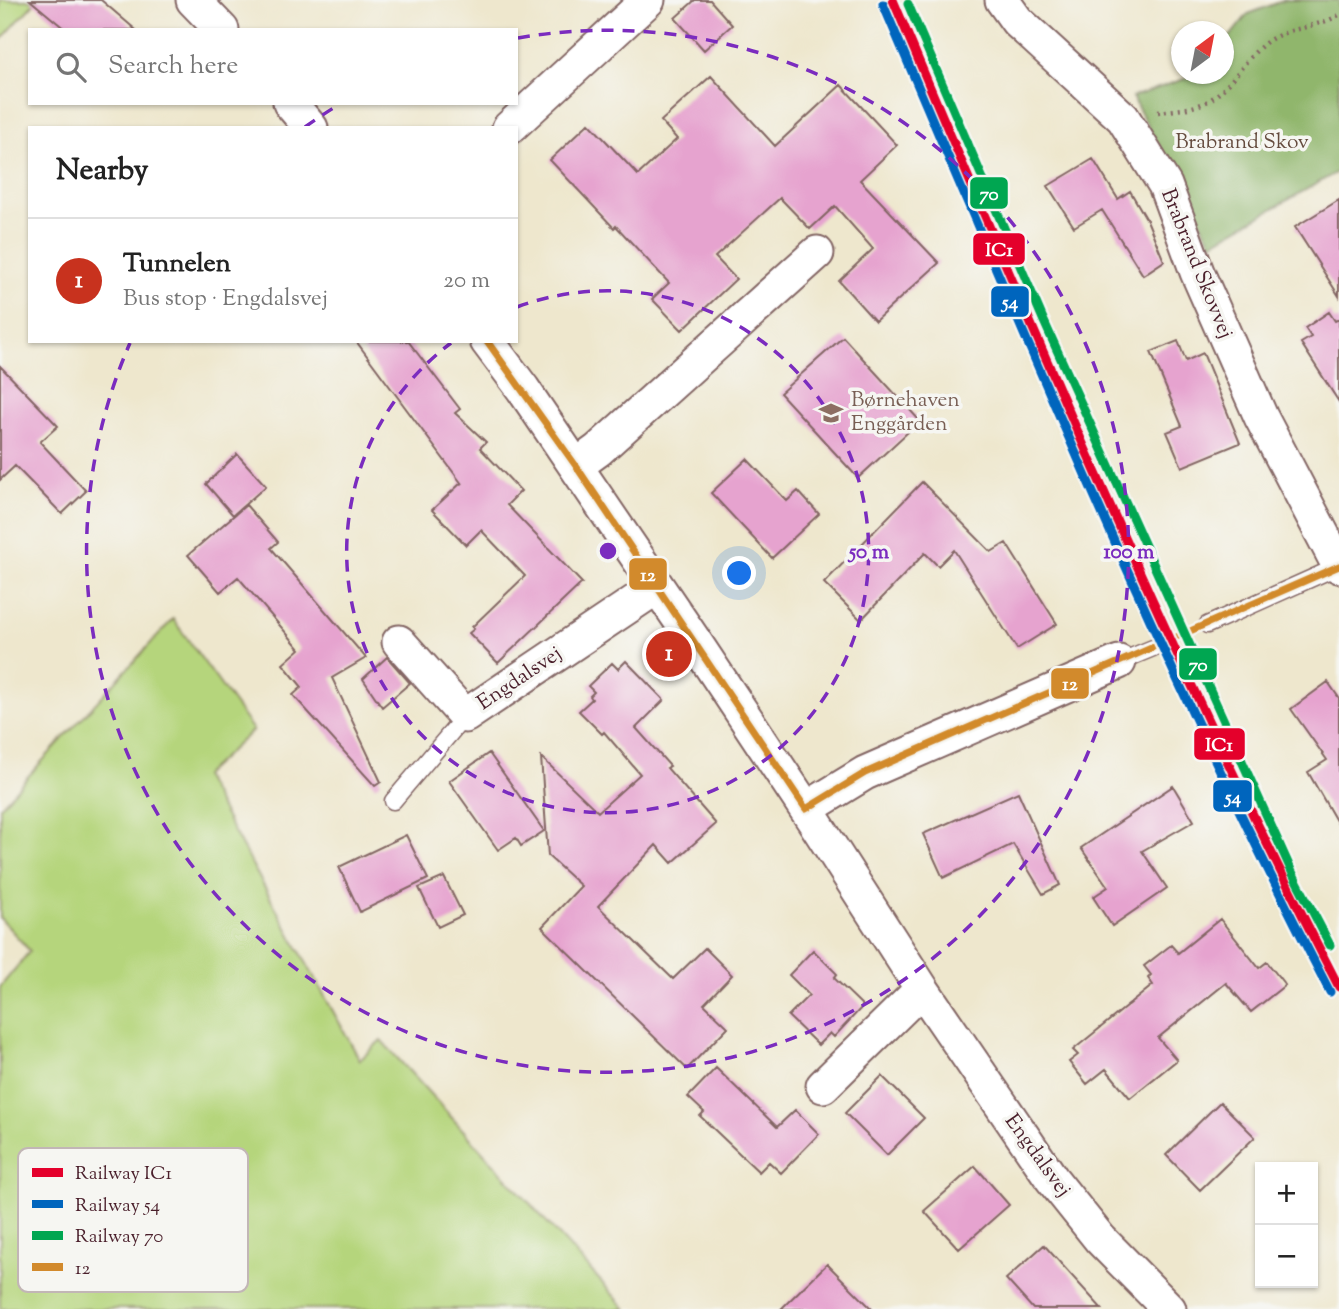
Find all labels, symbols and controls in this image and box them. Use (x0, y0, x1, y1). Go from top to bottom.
north arrow (1171, 21, 1234, 84)
search box (28, 28, 518, 105)
icon: search (52, 48, 90, 86)
text: Search here (108, 48, 238, 85)
park label: Brabrand Skov (1175, 128, 1309, 158)
text: Nearby (56, 150, 148, 193)
line badge: 70 (969, 176, 1009, 210)
text: 70 (979, 182, 999, 209)
street label: Brabrand Skovvej (1152, 184, 1240, 344)
line badge: IC1 (972, 232, 1026, 266)
text: IC1 (985, 238, 1013, 265)
text: Tunnelen (123, 246, 231, 283)
text: 1 (75, 265, 83, 298)
text: 20 m (443, 265, 490, 298)
text: Bus stop · Engdalsvej (123, 283, 328, 316)
line badge: 54 (990, 285, 1030, 318)
text: 54 (1000, 290, 1018, 317)
place label: Børnehaven Enggården (851, 386, 960, 440)
school or university icon: Børnehaven Enggården (817, 399, 845, 427)
text: 50 m (847, 538, 890, 568)
text: 100 m (1104, 538, 1155, 568)
centre of rings (596, 539, 620, 563)
your location (722, 556, 756, 590)
line badge: 12 (628, 557, 668, 591)
text: 12 (640, 563, 656, 590)
pin: 1 (646, 628, 692, 680)
street label: Engdalsvej (472, 640, 568, 718)
line badge: 70 (1178, 647, 1218, 681)
text: 70 (1188, 653, 1208, 680)
line badge: 12 (1050, 667, 1090, 700)
text: 12 (1062, 672, 1078, 699)
line badge: IC1 (1193, 727, 1246, 761)
text: IC1 (1205, 733, 1233, 760)
line badge: 54 (1212, 779, 1253, 813)
text: 54 (1223, 785, 1241, 812)
street label: Engdalsvej (996, 1108, 1078, 1204)
legend (18, 1148, 248, 1292)
text: Railway IC1 (75, 1161, 172, 1188)
map controls (1255, 1162, 1318, 1288)
button: + (1255, 1162, 1318, 1225)
text: Railway 54 (75, 1193, 161, 1220)
text: Railway 70 (75, 1224, 163, 1251)
button: − (1255, 1225, 1318, 1288)
text: 12 (75, 1256, 90, 1283)

